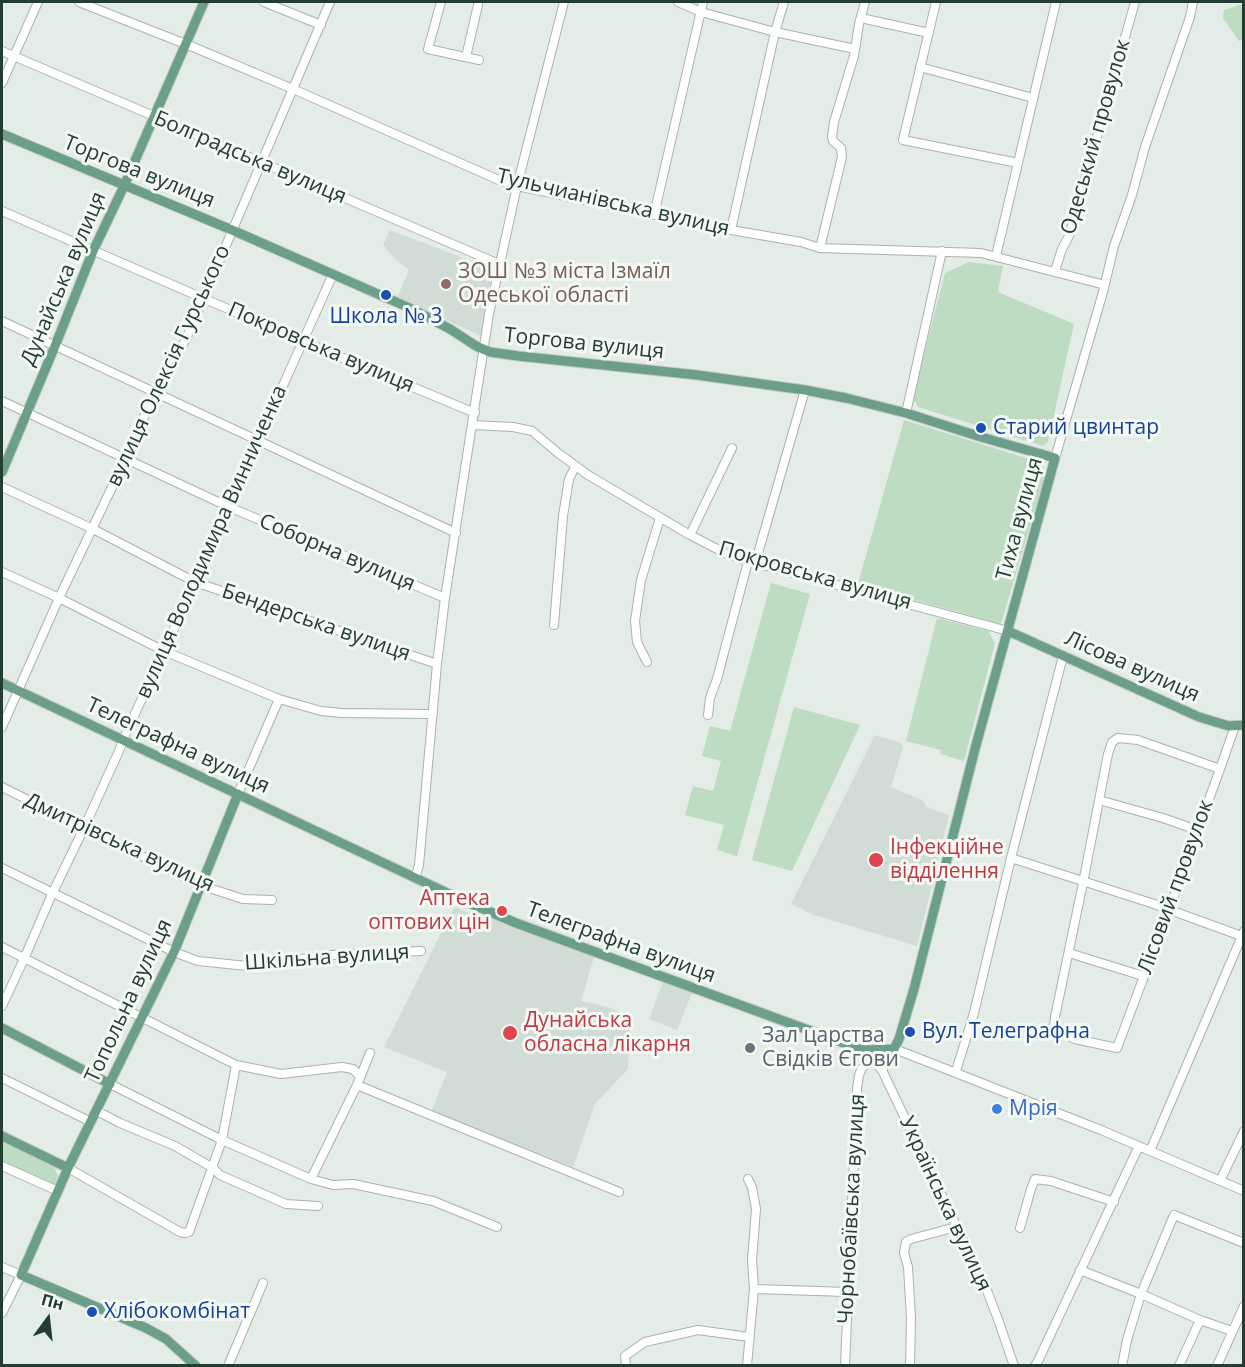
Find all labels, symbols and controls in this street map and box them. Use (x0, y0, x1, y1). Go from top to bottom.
street label: Одеський провулок (1056, 36, 1136, 238)
street label: Болградська вулиця (150, 106, 350, 210)
street label: Торгова вулиця (60, 130, 218, 214)
street label: Тульчианівська вулиця (494, 164, 732, 242)
street label: Дунайська вулиця (16, 188, 112, 370)
street label: вулиця Олексія Гурського (102, 241, 236, 491)
place label: ЗОШ №3 міста Ізмаїл Одеської області (458, 259, 671, 309)
marker: ЗОШ №3 міста Ізмаїл Одеської області (439, 277, 453, 291)
marker: Школа № 3 (379, 288, 393, 302)
street label: Покровська вулиця (224, 297, 418, 399)
place label: Школа № 3 (329, 304, 443, 330)
street label: Торгова вулиця (503, 323, 665, 365)
street label: вулиця Володимира Винниченка (131, 381, 293, 703)
place label: Старий цвинтар (993, 415, 1159, 441)
marker: Старий цвинтар (974, 421, 988, 435)
street label: Тиха вулиця (992, 455, 1048, 583)
street label: Соборна вулиця (255, 509, 419, 597)
street label: Покровська вулиця (716, 536, 914, 616)
street label: Бендерська вулиця (218, 579, 414, 667)
street label: Лісова вулиця (1061, 626, 1203, 708)
street label: Телеграфна вулиця (83, 693, 273, 799)
street label: Дмитрівська вулиця (20, 788, 218, 898)
street label: Лісовий провулок (1133, 796, 1219, 978)
place label: Інфекційне відділення (890, 835, 1004, 885)
marker: Інфекційне відділення (867, 851, 885, 869)
place label: Аптека оптових цін (368, 886, 490, 936)
street label: Телеграфна вулиця (523, 897, 719, 989)
marker: Аптека оптових цін (495, 904, 509, 918)
street label: Топольна вулиця (80, 915, 178, 1087)
street label: Шкільна вулиця (244, 940, 410, 976)
place label: Дунайська обласна лікарня (524, 1008, 691, 1058)
place label: Вул. Телеграфна (922, 1019, 1090, 1045)
place label: Зал царства Свідків Єгови (762, 1023, 899, 1073)
marker: Дунайська обласна лікарня (501, 1024, 519, 1042)
marker: Вул. Телеграфна (903, 1025, 917, 1039)
marker: Зал царства Свідків Єгови (743, 1041, 757, 1055)
street label: Чорнобаївська вулиця (833, 1093, 871, 1325)
place label: Мрія (1009, 1096, 1058, 1122)
marker: Мрія (990, 1102, 1004, 1116)
street label: Українська вулиця (893, 1113, 997, 1295)
text: Пн (39, 1288, 66, 1315)
north arrow (18, 1289, 78, 1349)
place label: Хлібокомбінат (104, 1299, 250, 1325)
marker: Хлібокомбінат (85, 1305, 99, 1319)

